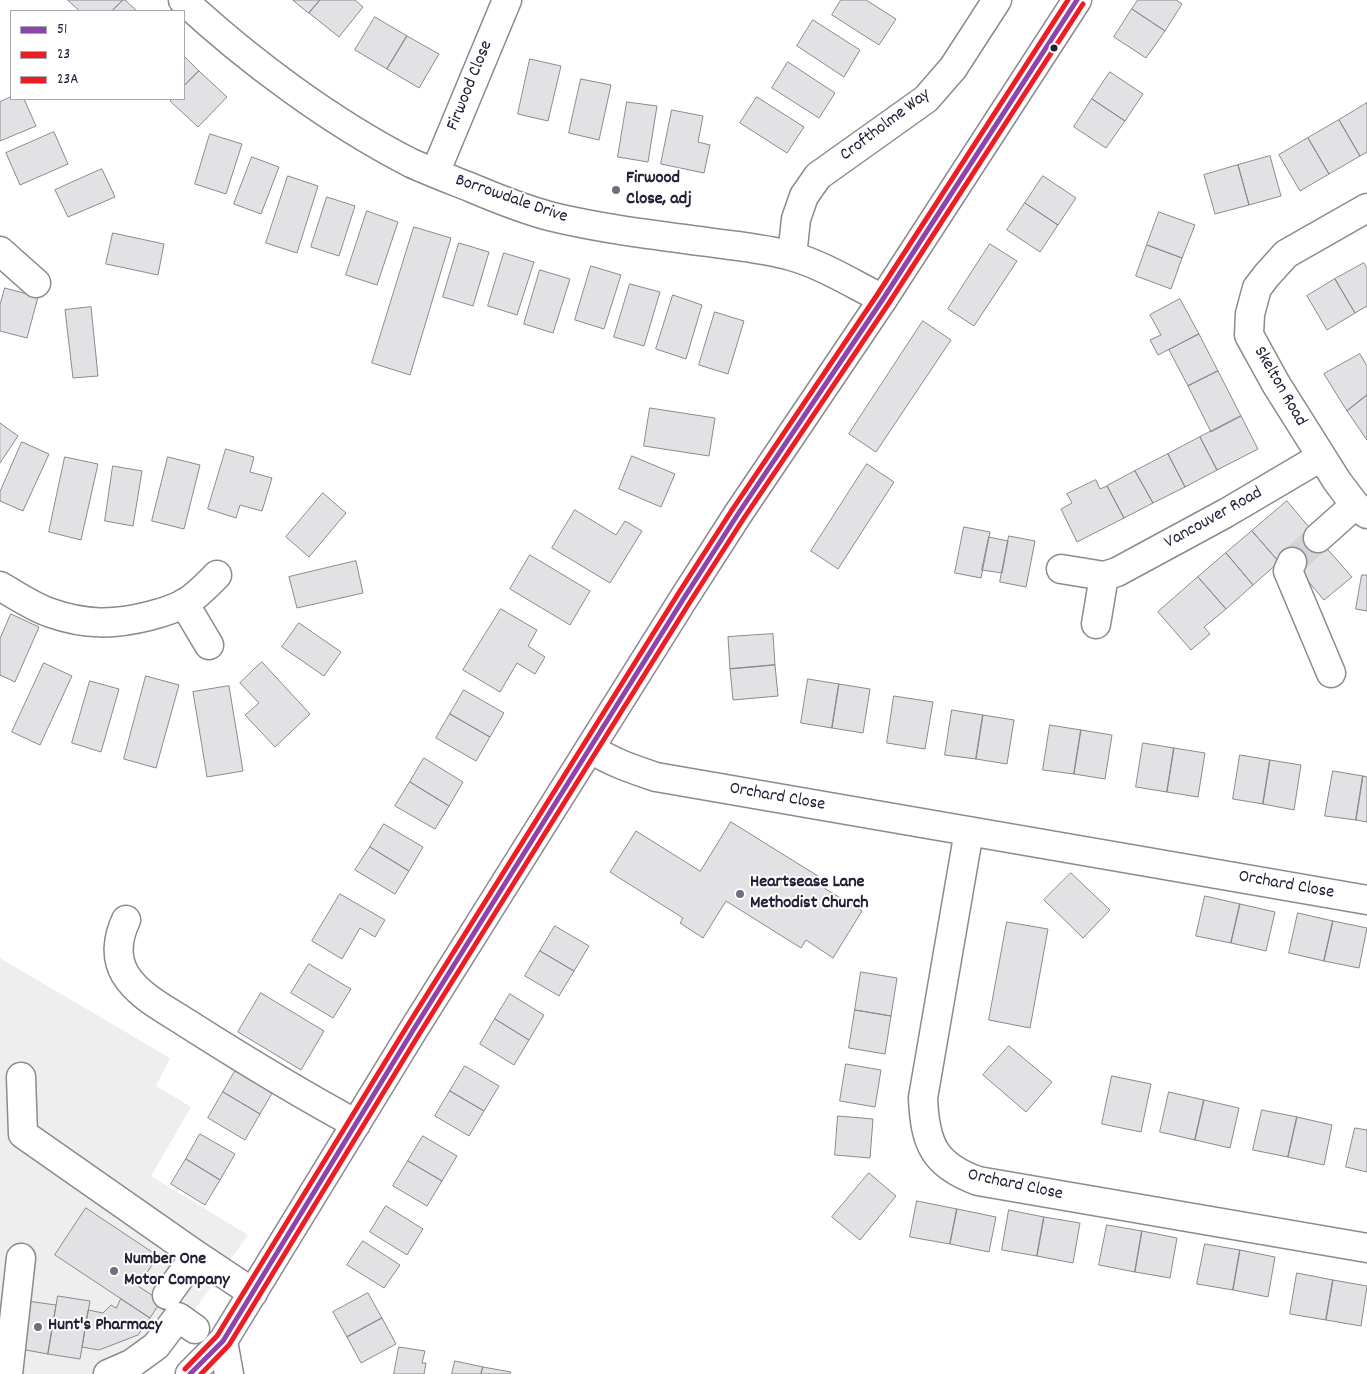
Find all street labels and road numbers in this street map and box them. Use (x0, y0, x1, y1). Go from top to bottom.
street label: Firwood Close (443, 38, 499, 134)
street label: Croftholme Way (837, 85, 935, 167)
street label: Borrowdale Drive (452, 171, 570, 229)
street label: Skelton Road (1248, 343, 1310, 431)
street label: Vancouver Road (1161, 483, 1267, 555)
street label: Orchard Close (727, 779, 827, 817)
street label: Orchard Close (1236, 867, 1336, 905)
street label: Orchard Close (965, 1165, 1065, 1207)

